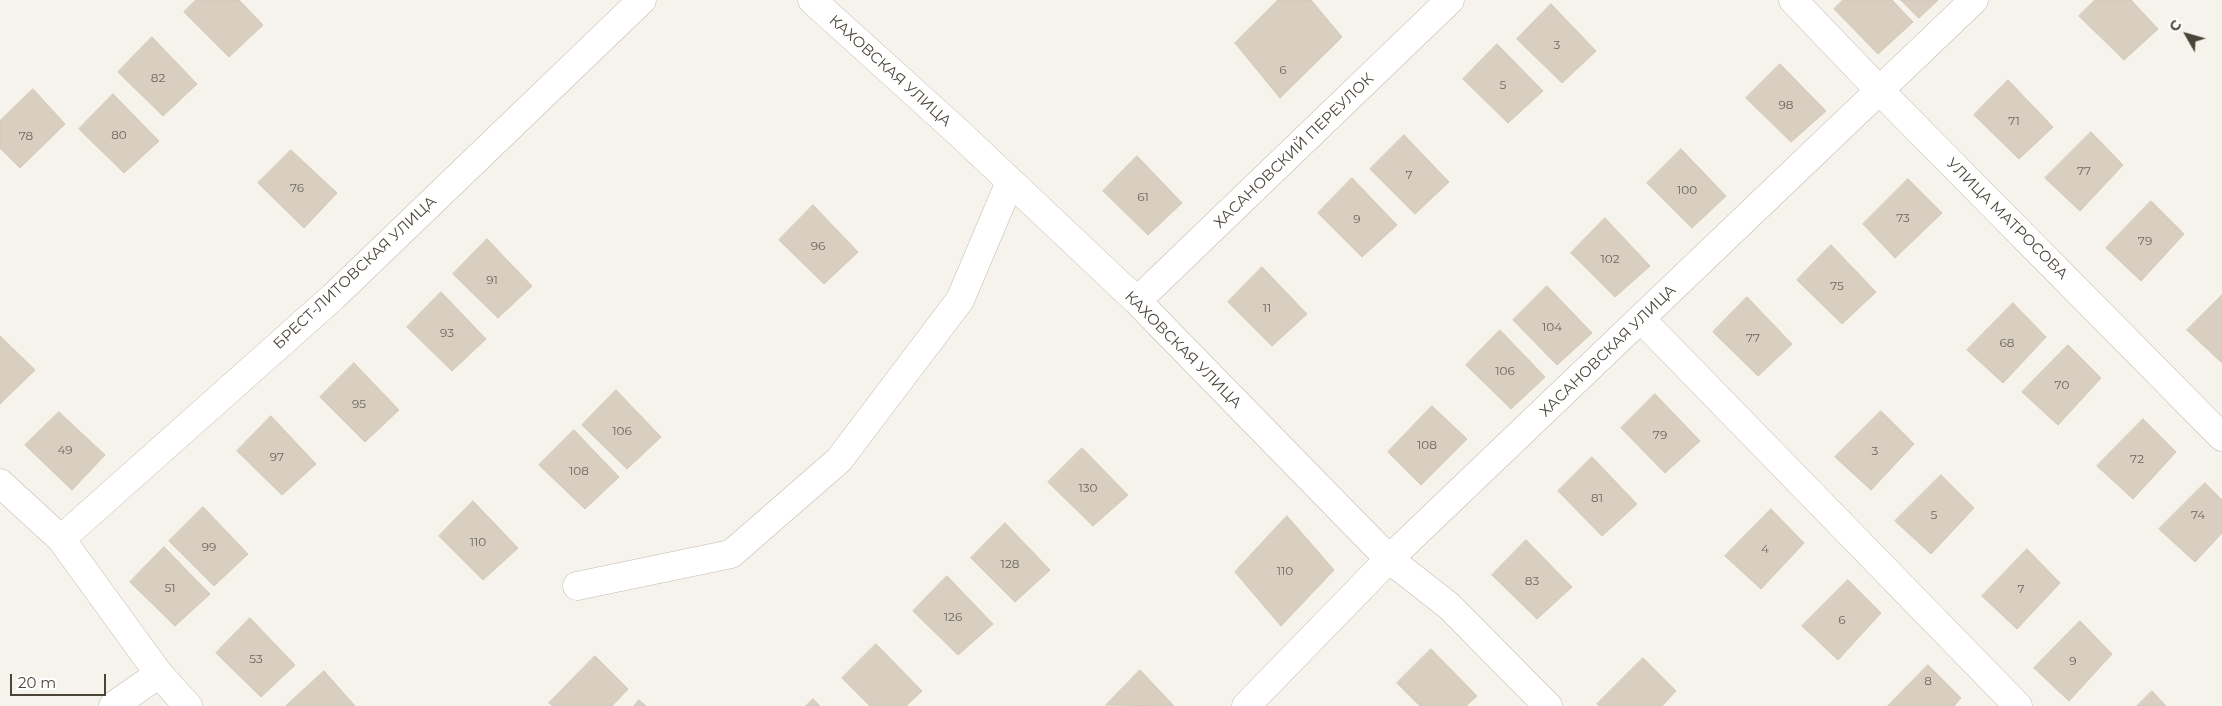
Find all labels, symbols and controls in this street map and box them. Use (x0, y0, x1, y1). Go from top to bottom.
north arrow (2162, 10, 2212, 60)
street label: КАХОВСКАЯ УЛИЦА (825, 11, 955, 131)
text: С (2165, 16, 2185, 35)
house number: 3 (1554, 38, 1560, 52)
house number: 6 (1279, 63, 1287, 77)
street label: ХАСАНОВСКИЙ ПЕРЕУЛОК (1210, 70, 1378, 232)
house number: 82 (151, 71, 165, 85)
house number: 5 (1500, 78, 1506, 92)
house number: 98 (1779, 98, 1793, 112)
house number: 71 (2008, 114, 2020, 128)
house number: 80 (111, 128, 127, 142)
house number: 78 (19, 129, 33, 143)
street label: УЛИЦА МАТРОСОВА (1943, 155, 2071, 283)
house number: 77 (2077, 164, 2091, 178)
house number: 7 (1405, 168, 1413, 182)
house number: 76 (290, 181, 304, 195)
house number: 100 (1677, 183, 1697, 197)
house number: 61 (1137, 190, 1149, 204)
street label: БРЕСТ-ЛИТОВСКАЯ УЛИЦА (270, 193, 440, 353)
house number: 73 (1896, 211, 1910, 225)
house number: 9 (1353, 212, 1361, 226)
house number: 79 (2138, 234, 2152, 248)
house number: 96 (811, 239, 825, 253)
house number: 102 (1600, 252, 1620, 266)
house number: 91 (486, 273, 498, 287)
house number: 75 (1830, 279, 1844, 293)
street label: ХАСАНОВСКАЯ УЛИЦА (1536, 281, 1680, 421)
street label: КАХОВСКАЯ УЛИЦА (1121, 288, 1245, 412)
house number: 11 (1263, 301, 1271, 315)
house number: 104 (1542, 320, 1562, 334)
house number: 93 (440, 326, 454, 340)
house number: 77 (1746, 331, 1760, 345)
house number: 68 (2000, 336, 2014, 350)
house number: 106 (1495, 364, 1515, 378)
house number: 70 (2055, 378, 2069, 392)
house number: 95 (352, 397, 366, 411)
house number: 106 (612, 424, 632, 438)
house number: 79 (1653, 428, 1667, 442)
house number: 108 (1417, 438, 1437, 452)
house number: 49 (57, 443, 73, 457)
house number: 3 (1872, 444, 1878, 458)
house number: 97 (270, 450, 284, 464)
house number: 72 (2130, 452, 2144, 466)
house number: 108 (569, 464, 589, 478)
house number: 130 (1078, 481, 1098, 495)
house number: 81 (1591, 491, 1603, 505)
house number: 5 (1931, 508, 1937, 522)
house number: 74 (2191, 508, 2205, 522)
house number: 110 (470, 535, 486, 549)
house number: 99 (202, 540, 216, 554)
house number: 4 (1761, 542, 1769, 556)
house number: 128 (1001, 557, 1019, 571)
house number: 110 (1277, 564, 1293, 578)
house number: 83 (1525, 574, 1539, 588)
house number: 51 (164, 581, 176, 595)
house number: 7 (2017, 582, 2025, 596)
house number: 126 (944, 610, 962, 624)
house number: 6 (1838, 613, 1846, 627)
house number: 53 (249, 652, 263, 666)
house number: 9 (2069, 654, 2077, 668)
scale bar (12, 664, 109, 696)
text: 20 m (18, 673, 56, 692)
house number: 8 (1924, 674, 1932, 688)

